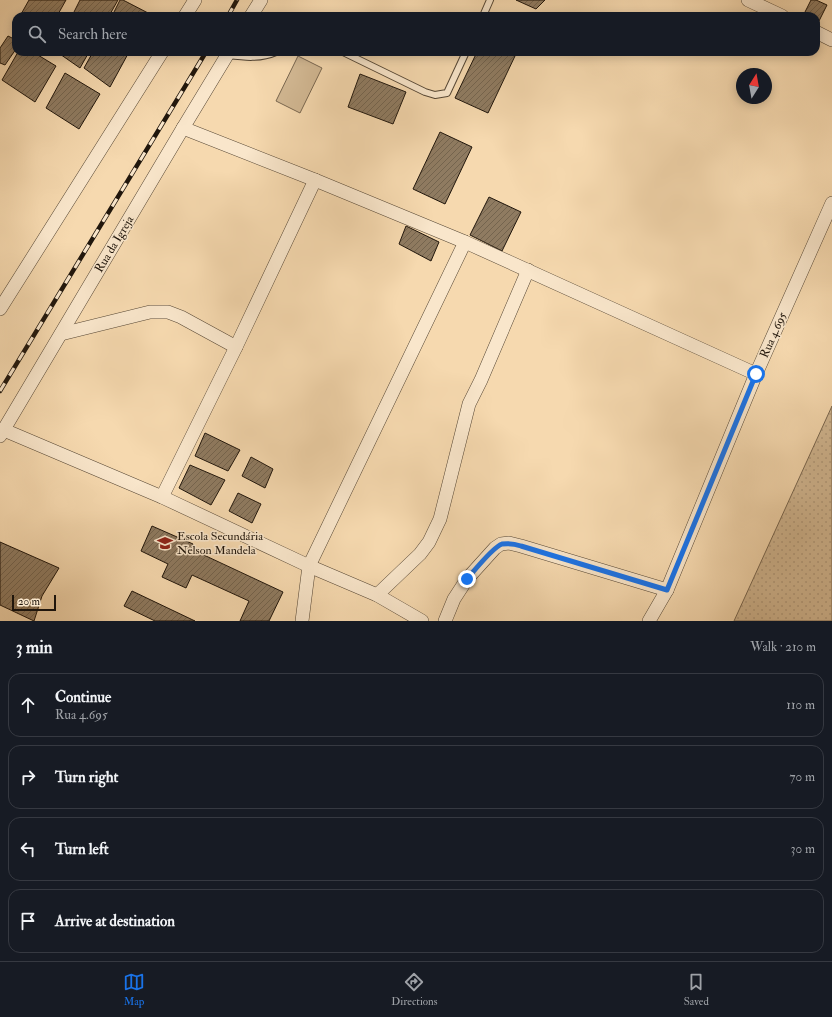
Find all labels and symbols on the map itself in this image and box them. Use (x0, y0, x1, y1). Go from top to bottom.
north arrow (736, 68, 772, 104)
street label: Rua da Igreja (92, 212, 138, 275)
street label: Rua 4.695 (757, 309, 790, 360)
route start (747, 365, 765, 383)
place label: Escola Secundária Nelson Mandela (177, 529, 264, 558)
school or university icon: Escola Secundária Nelson Mandela (156, 534, 174, 552)
route end (458, 570, 476, 588)
scale bar (12, 593, 56, 612)

